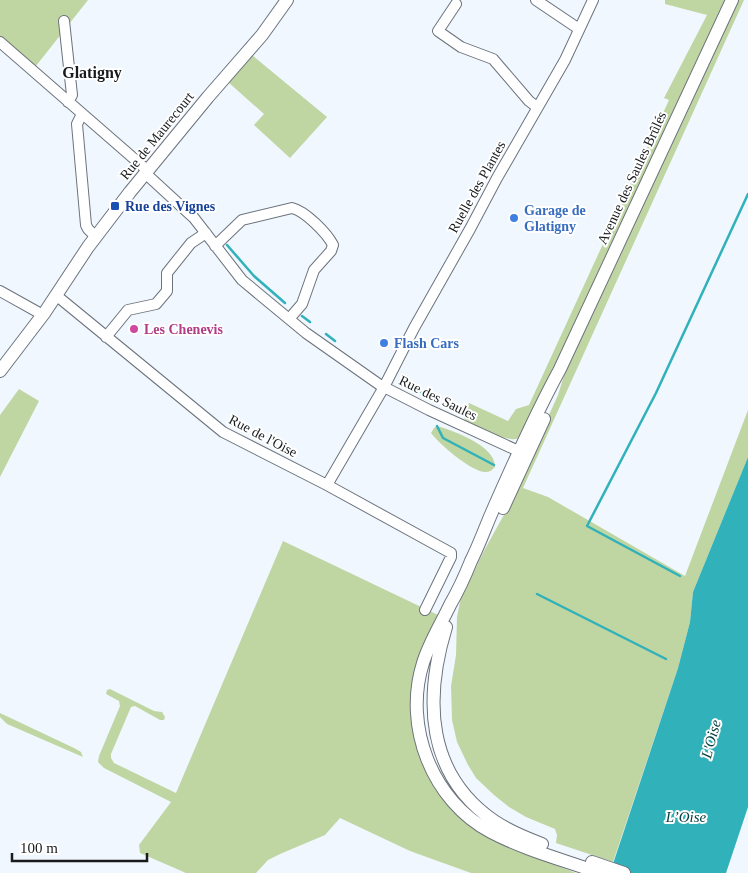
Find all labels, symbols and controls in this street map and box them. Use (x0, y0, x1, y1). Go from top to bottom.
district label: Glatigny (62, 64, 122, 82)
street label: Rue de Maurecourt (117, 89, 197, 183)
street label: Avenue des Saules Brûlés (595, 109, 669, 247)
street label: Ruelle des Plantes (446, 138, 508, 236)
place label: Rue des Vignes (125, 199, 216, 214)
marker: Rue des Vignes (109, 200, 121, 212)
place label: Garage de Glatigny (524, 203, 586, 234)
marker: Garage de Glatigny (508, 212, 520, 224)
place label: Les Chenevis (144, 322, 224, 337)
marker: Les Chenevis (128, 323, 140, 335)
place label: Flash Cars (394, 336, 460, 351)
marker: Flash Cars (378, 337, 390, 349)
street label: Rue des Saules (397, 373, 479, 423)
street label: Rue de l'Oise (226, 412, 300, 460)
water label: L'Oise (698, 718, 724, 761)
water label: L’Oise (665, 809, 706, 825)
scale bar (12, 830, 148, 862)
text: 100 m (20, 840, 58, 856)

